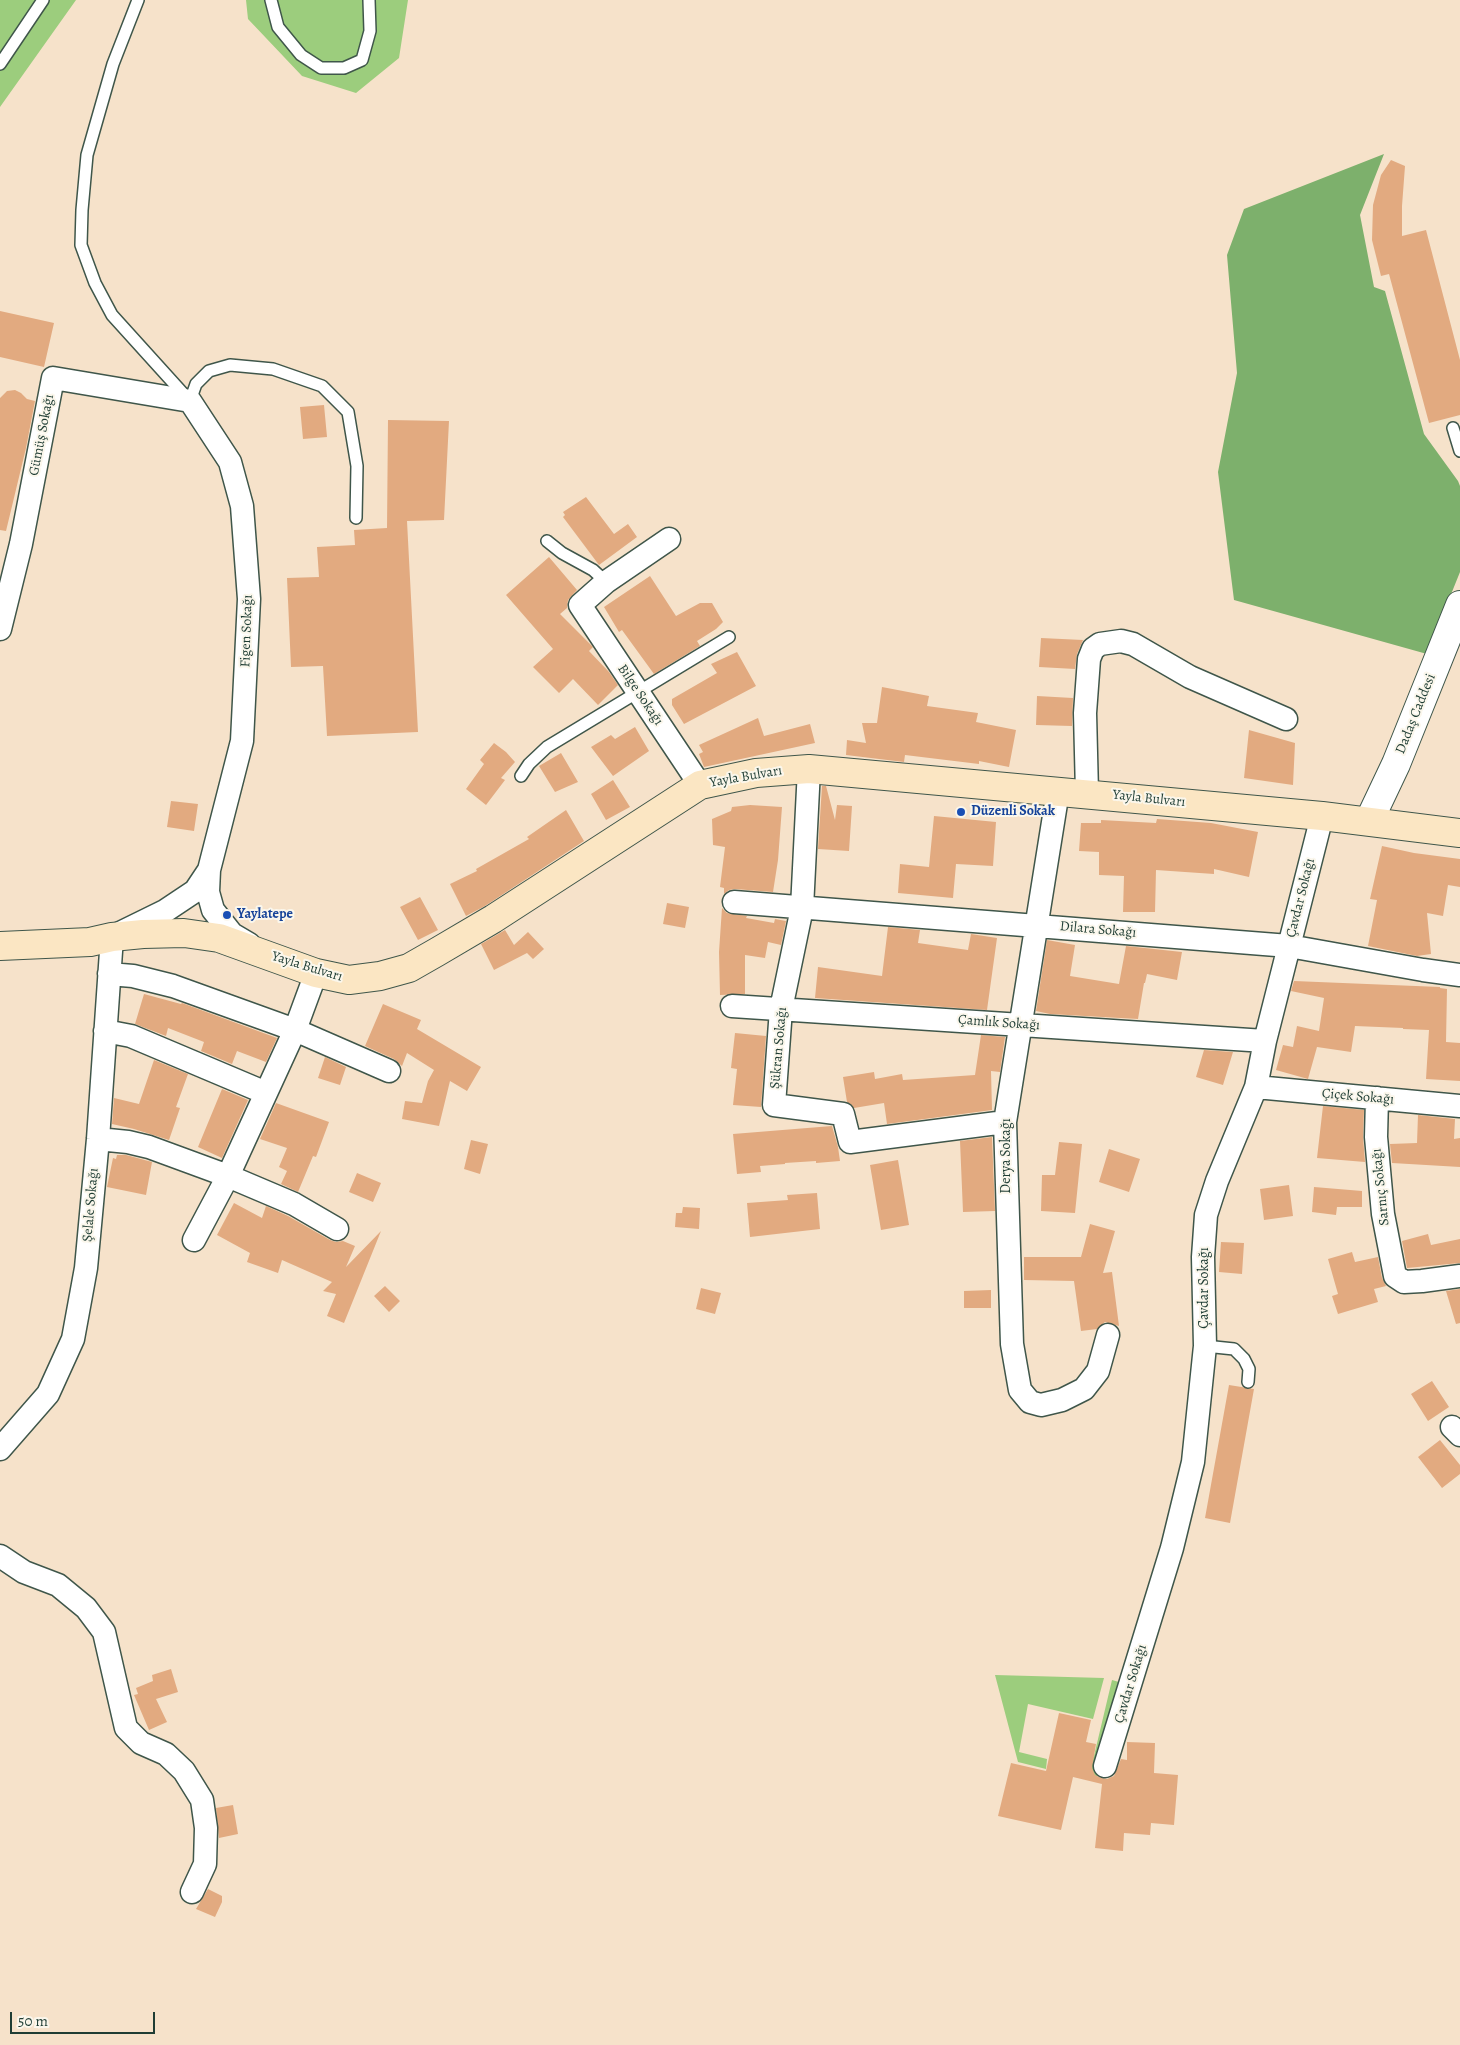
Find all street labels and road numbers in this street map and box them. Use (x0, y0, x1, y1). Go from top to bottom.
street label: Gümüş Sokağı (26, 393, 58, 477)
street label: Figen Sokağı (237, 594, 257, 668)
street label: Bilge Sokağı (613, 661, 667, 729)
street label: Dadaş Caddesi (1392, 671, 1440, 757)
street label: Yayla Bulvarı (709, 762, 783, 792)
street label: Yayla Bulvarı (1112, 787, 1186, 811)
street label: Çavdar Sokağı (1283, 856, 1319, 940)
street label: Dilara Sokağı (1059, 918, 1137, 942)
street label: Yayla Bulvarı (270, 948, 344, 986)
street label: Şükran Sokağı (767, 1006, 791, 1090)
street label: Çamlık Sokağı (957, 1012, 1041, 1034)
street label: Çiçek Sokağı (1321, 1085, 1395, 1109)
street label: Derya Sokağı (999, 1118, 1015, 1194)
street label: Sarnıç Sokağı (1369, 1148, 1393, 1226)
street label: Şelale Sokağı (79, 1167, 103, 1243)
street label: Çavdar Sokağı (1197, 1247, 1213, 1329)
street label: Çavdar Sokağı (1111, 1643, 1151, 1725)

